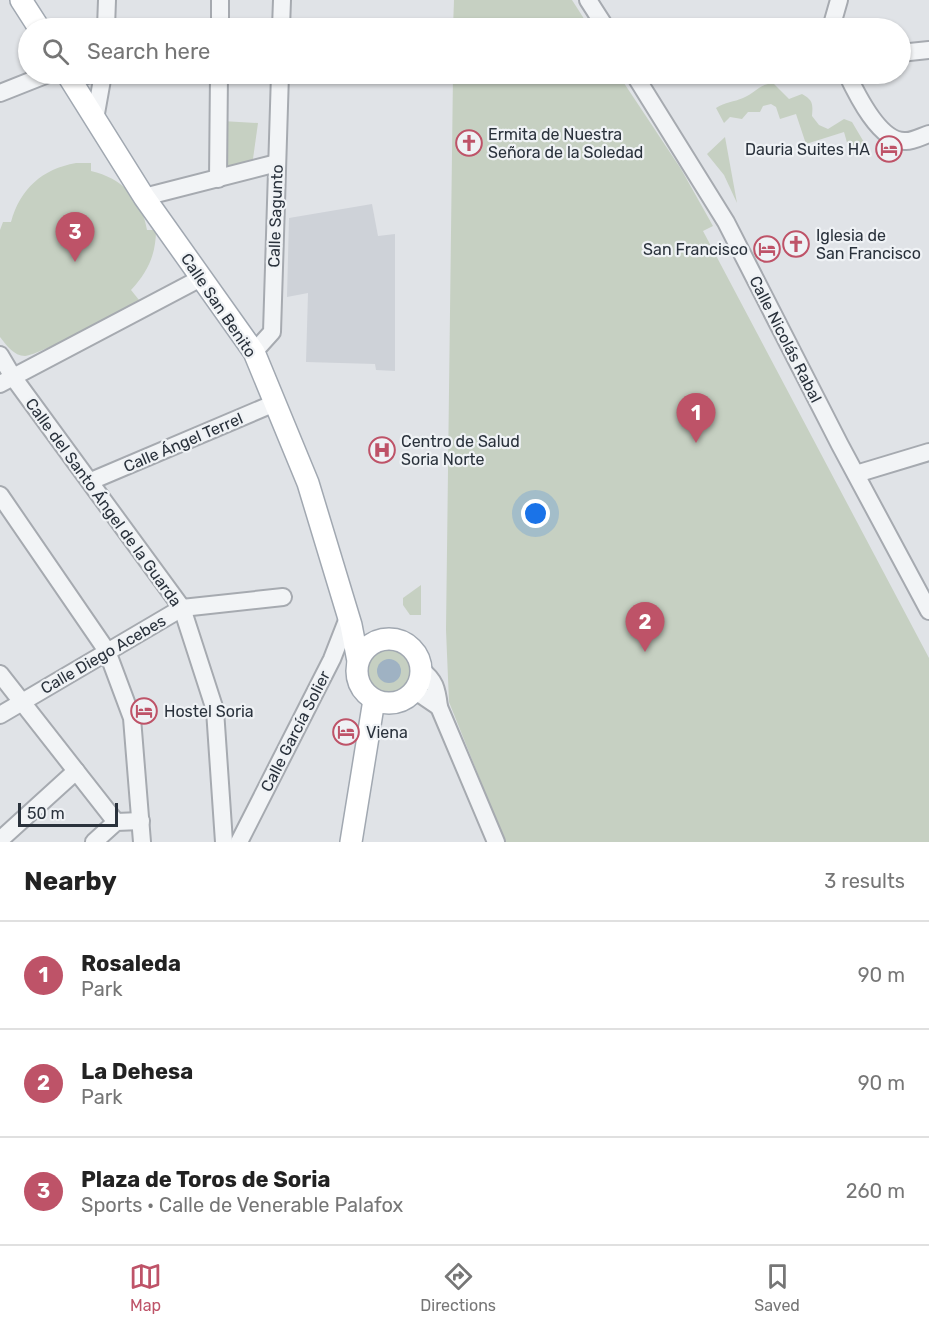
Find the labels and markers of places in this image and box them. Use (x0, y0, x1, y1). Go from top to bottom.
place label: Ermita de Nuestra Señora de la Soledad (488, 125, 643, 162)
church icon: Ermita de Nuestra Señora de la Soledad (454, 128, 484, 158)
hotel icon: Dauria Suites HA (874, 134, 904, 164)
place label: Dauria Suites HA (745, 140, 870, 159)
pin: 3 (56, 212, 94, 262)
place label: Iglesia de San Francisco (816, 226, 921, 263)
church icon: Iglesia de San Francisco (781, 229, 811, 259)
hotel icon: San Francisco (752, 234, 782, 264)
place label: San Francisco (643, 240, 748, 259)
pin: 1 (676, 394, 716, 443)
place label: Centro de Salud Soria Norte (401, 432, 520, 469)
hospital icon: Centro de Salud Soria Norte (367, 435, 397, 465)
pin: 2 (626, 602, 664, 652)
hotel icon: Hostel Soria (129, 696, 159, 726)
place label: Hostel Soria (164, 702, 254, 721)
hotel icon: Viena (331, 717, 361, 747)
place label: Viena (366, 723, 408, 742)

